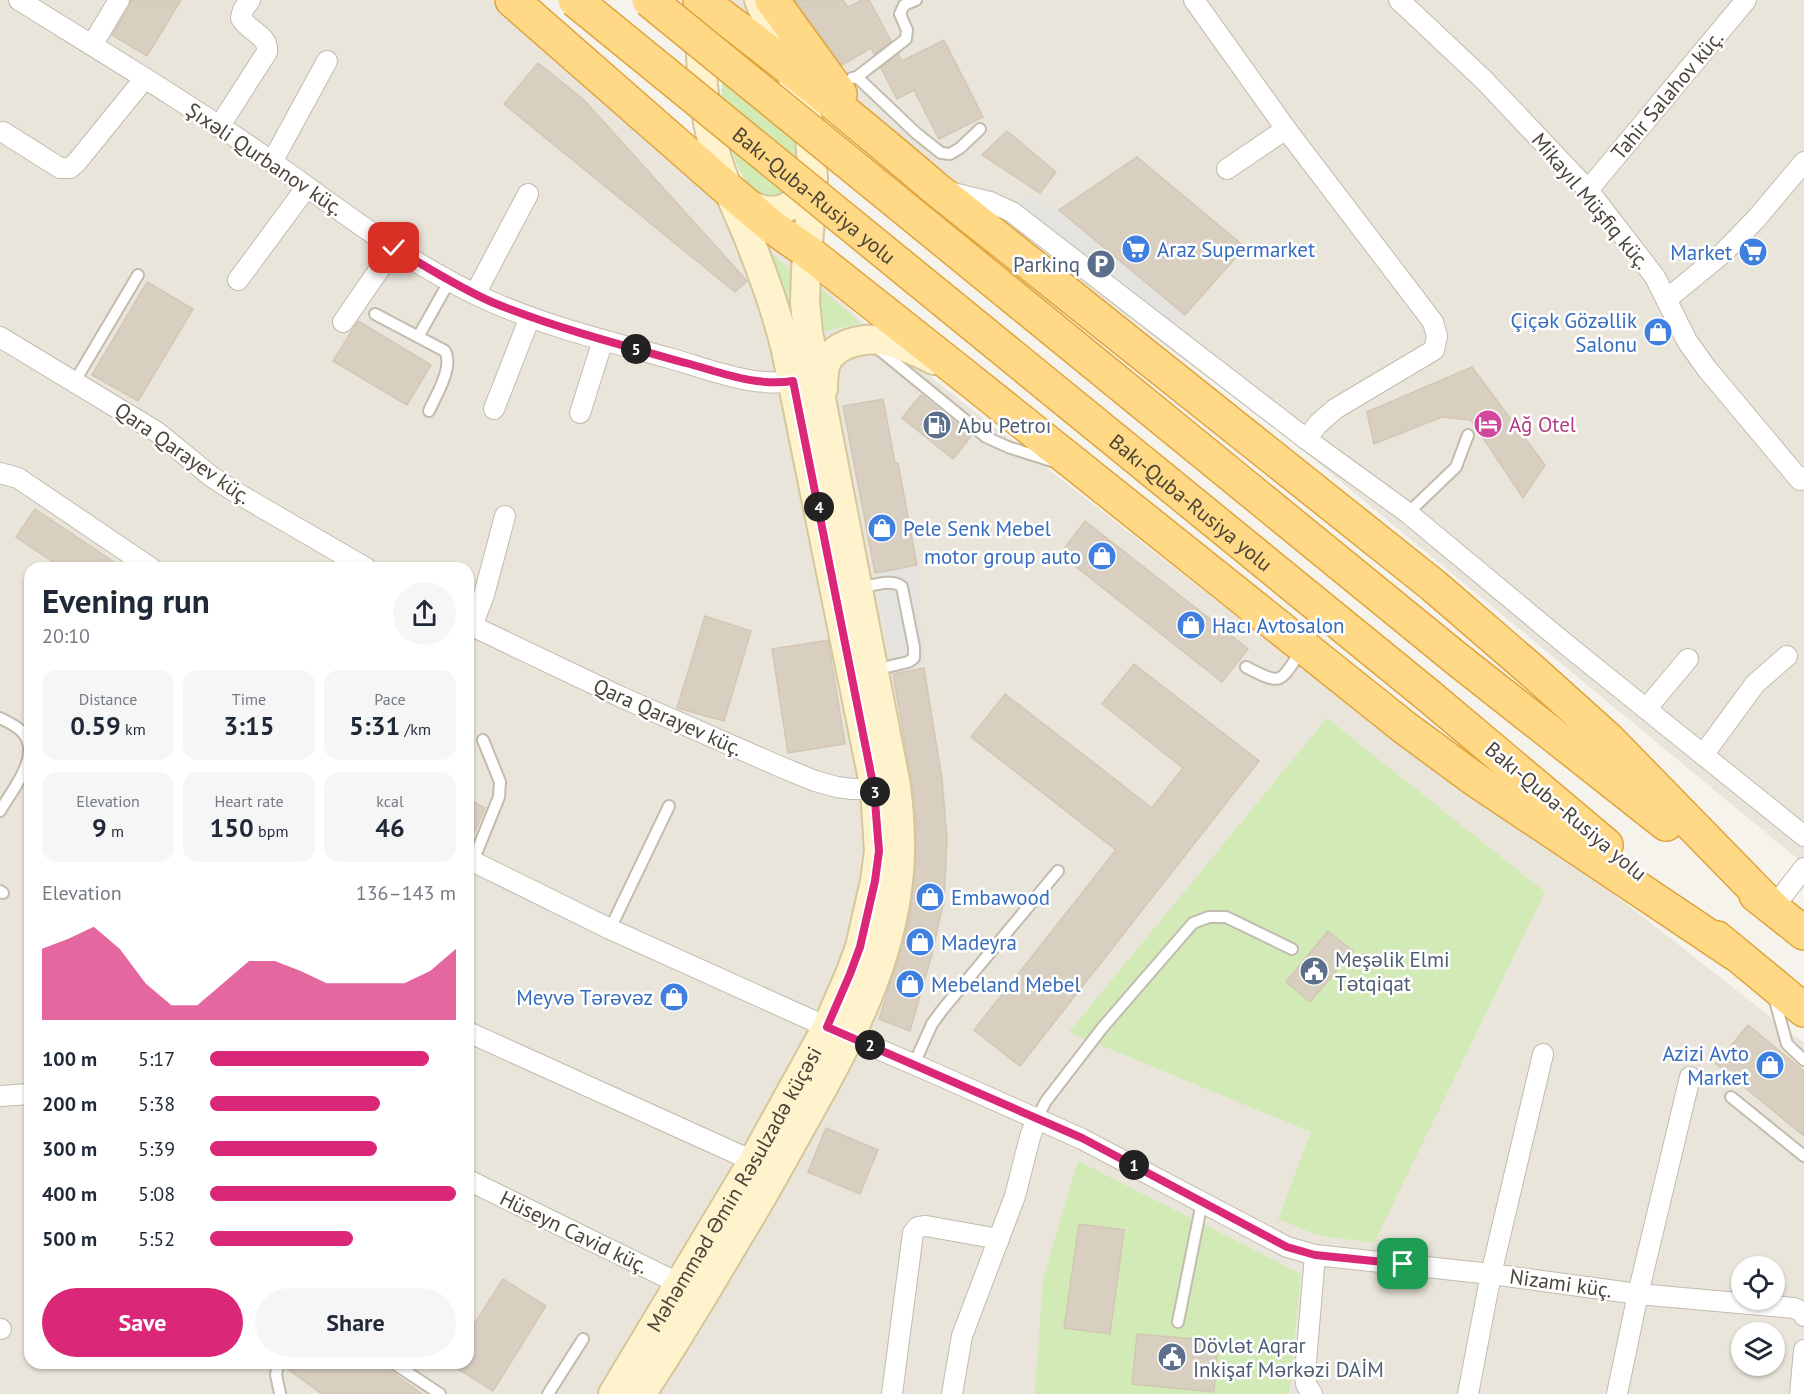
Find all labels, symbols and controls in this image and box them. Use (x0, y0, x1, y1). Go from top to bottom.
street label: Tahir Salahov küç. (1605, 25, 1729, 165)
street label: Şıxəli Qurbanov küç. (181, 96, 349, 222)
street label: Bakı-Quba-Rusiya yolu (727, 121, 902, 270)
street label: Mikayıl Müşfiq küç. (1526, 127, 1656, 275)
pin (368, 222, 419, 273)
icon: check (377, 231, 410, 264)
supermarket icon: Araz Supermarket (1120, 233, 1152, 265)
place label: Araz Supermarket (1157, 236, 1315, 263)
supermarket icon: Market (1737, 236, 1769, 268)
place label: Market (1670, 239, 1732, 266)
parking icon: Parkinq (1085, 248, 1117, 280)
place label: Parkinq (1013, 251, 1080, 278)
place label: Çiçək Gözəllik Salonu (1510, 307, 1637, 358)
shop icon: Çiçək Gözəllik Salonu (1642, 316, 1674, 348)
pin: 5 (621, 334, 651, 364)
text: 5 (631, 339, 641, 359)
street label: Qara Qarayev küç. (110, 396, 256, 510)
hotel icon: Ağ Otel (1472, 408, 1504, 440)
fuel station icon: Abu Petroı (921, 409, 953, 441)
place label: Ağ Otel (1509, 411, 1576, 438)
place label: Abu Petroı (958, 412, 1051, 439)
street label: Bakı-Quba-Rusiya yolu (1104, 428, 1278, 577)
pin: 4 (804, 492, 834, 522)
text: 4 (814, 497, 824, 517)
shop icon: Pele Senk Mebel (866, 512, 898, 544)
place label: Pele Senk Mebel (903, 515, 1051, 542)
shop icon: motor group auto (1086, 540, 1118, 572)
place label: motor group auto (924, 543, 1081, 570)
text: Evening run (42, 579, 210, 622)
button: share (393, 582, 456, 645)
shop icon: Hacı Avtosalon (1175, 609, 1207, 641)
place label: Hacı Avtosalon (1212, 612, 1345, 639)
text: 20:10 (42, 623, 90, 649)
street label: Qara Qarayev küç. (589, 672, 747, 762)
text: Distance (79, 689, 137, 709)
text: Time (232, 689, 266, 709)
text: Pace (374, 689, 406, 709)
text: 0.59 (70, 709, 121, 742)
text: 3:15 (223, 709, 275, 742)
text: 5:31 (349, 709, 400, 742)
text: km (121, 719, 146, 739)
text: /km (400, 719, 431, 739)
street label: Bakı-Quba-Rusiya yolu (1480, 735, 1652, 887)
pin: 3 (860, 777, 890, 807)
text: 3 (870, 782, 880, 802)
text: Elevation (76, 791, 140, 811)
text: Heart rate (214, 791, 284, 811)
text: kcal (376, 791, 404, 811)
text: 9 (92, 811, 107, 844)
text: 150 (210, 811, 254, 844)
text: 46 (375, 811, 405, 844)
text: m (107, 821, 124, 841)
text: bpm (254, 821, 288, 841)
text: Elevation (42, 880, 122, 906)
text: 136–143 m (356, 880, 456, 906)
shop icon: Embawood (914, 881, 946, 913)
place label: Embawood (951, 884, 1050, 911)
shop icon: Madeyra (904, 926, 936, 958)
place label: Madeyra (941, 929, 1017, 956)
place label: Meşəlik Elmi Tətqiqat (1335, 946, 1450, 997)
public building icon: Meşəlik Elmi Tətqiqat (1298, 955, 1330, 987)
shop icon: Mebeland Mebel (894, 968, 926, 1000)
place label: Mebeland Mebel (931, 971, 1081, 998)
shop icon: Meyvə Tərəvəz (658, 981, 690, 1013)
place label: Meyvə Tərəvəz (516, 984, 653, 1011)
pin: 2 (855, 1030, 885, 1060)
text: 2 (865, 1035, 875, 1055)
place label: Azizi Avto Market (1662, 1040, 1749, 1091)
street label: Məhəmməd Əmin Rəsulzadə küçəsi (640, 1041, 827, 1337)
text: 100 m (42, 1046, 97, 1072)
text: 5:17 (138, 1046, 175, 1072)
shop icon: Azizi Avto Market (1754, 1049, 1786, 1081)
text: 200 m (42, 1091, 97, 1117)
text: 5:38 (138, 1091, 175, 1117)
text: 300 m (42, 1136, 97, 1162)
text: 5:39 (138, 1136, 175, 1162)
pin: 1 (1119, 1150, 1149, 1180)
text: 1 (1129, 1155, 1139, 1175)
text: 400 m (42, 1181, 97, 1207)
text: 5:08 (138, 1181, 175, 1207)
street label: Hüseyn Cavid küç. (496, 1184, 652, 1280)
text: 500 m (42, 1226, 97, 1252)
text: 5:52 (138, 1226, 175, 1252)
pin (1377, 1238, 1428, 1289)
icon: arrive (1386, 1247, 1419, 1280)
map controls (1731, 1256, 1785, 1376)
button: locate (1731, 1256, 1785, 1310)
street label: Nizami küç. (1508, 1262, 1614, 1304)
button: Save (42, 1288, 243, 1357)
button: Share (255, 1288, 456, 1357)
button: layers (1731, 1322, 1785, 1376)
place label: Dövlət Aqrar Inkişaf Mərkəzi DAİM (1193, 1332, 1384, 1383)
public building icon: Dövlət Aqrar Inkişaf Mərkəzi DAİM (1156, 1341, 1188, 1373)

